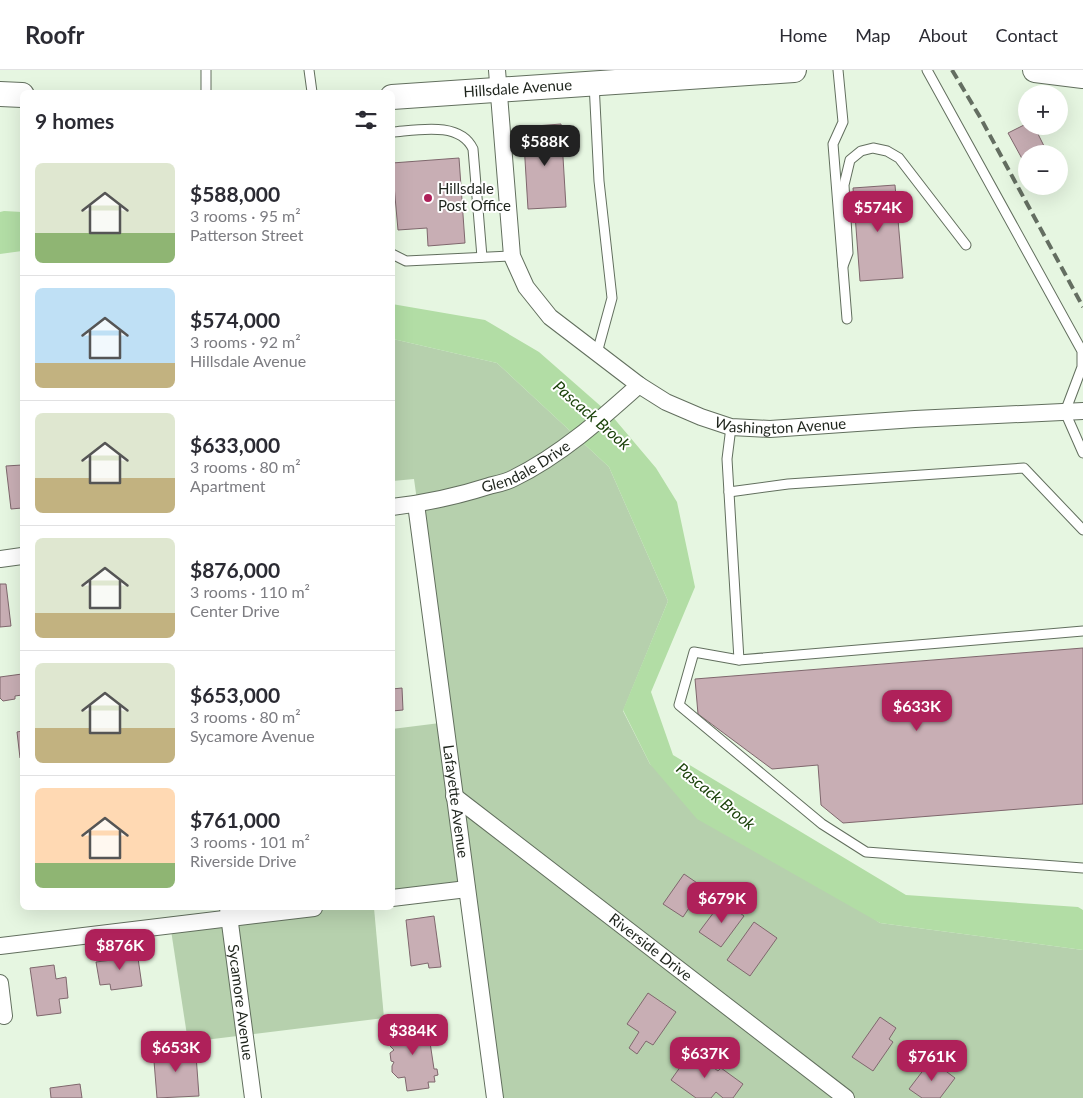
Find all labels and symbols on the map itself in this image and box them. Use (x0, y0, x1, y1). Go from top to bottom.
street label: Hillsdale Avenue (463, 75, 573, 100)
pin: $588K (510, 124, 580, 167)
place label: Hillsdale Post Office (438, 179, 511, 214)
pin: $574K (843, 190, 913, 233)
marker: Hillsdale Post Office (422, 192, 434, 204)
water label: Pascack Brook (550, 376, 635, 453)
street label: Washington Avenue (713, 412, 847, 437)
street label: Glendale Drive (479, 436, 573, 496)
pin: $633K (882, 690, 952, 732)
street label: Lafayette Avenue (440, 743, 473, 859)
water label: Pascack Brook (673, 758, 760, 833)
pin: $679K (687, 882, 757, 924)
street label: Riverside Drive (606, 909, 696, 984)
pin: $876K (85, 928, 155, 971)
street label: Sycamore Avenue (225, 943, 258, 1061)
pin: $384K (378, 1014, 448, 1056)
pin: $653K (141, 1030, 211, 1073)
pin: $637K (670, 1036, 740, 1079)
pin: $761K (897, 1040, 967, 1082)

